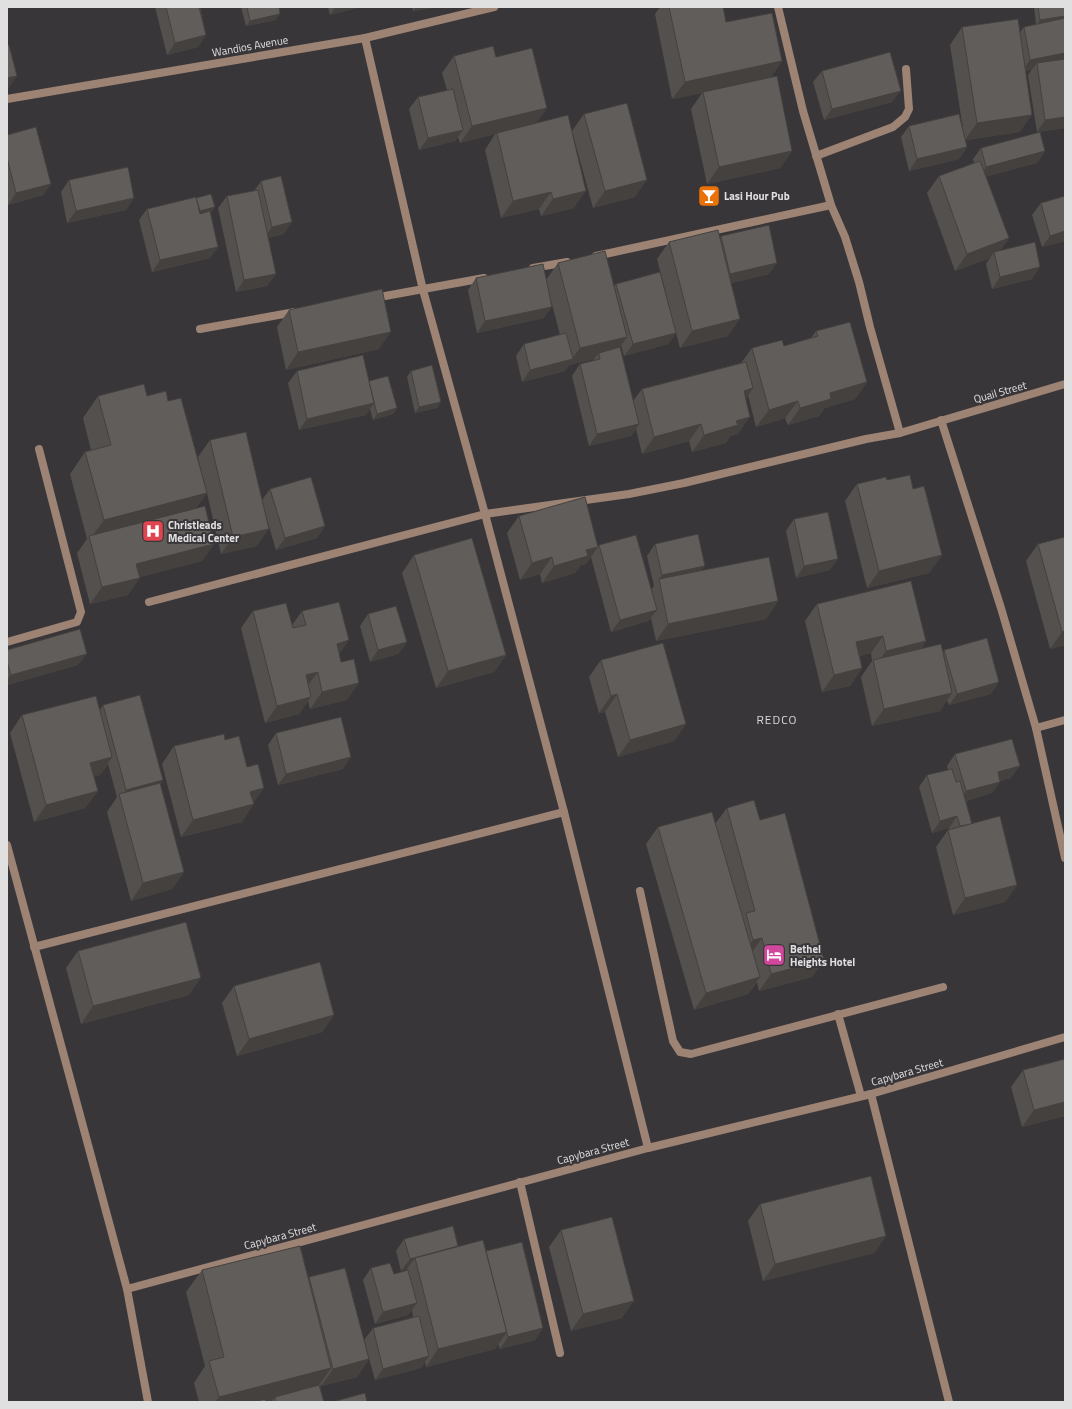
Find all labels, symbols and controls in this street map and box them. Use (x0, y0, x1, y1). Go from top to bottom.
street label: Wandios Avenue (211, 31, 290, 61)
bar icon: Lasi Hour Pub (696, 183, 722, 209)
place label: Lasi Hour Pub (724, 188, 790, 204)
street label: Quail Street (972, 377, 1028, 407)
place label: Christleads Medical Center (168, 517, 239, 546)
hospital icon: Christleads Medical Center (140, 518, 166, 544)
district label: REDCO (756, 710, 798, 729)
place label: Bethel Heights Hotel (790, 941, 855, 970)
hotel icon: Bethel Heights Hotel (761, 942, 787, 968)
street label: Capybara Street (869, 1054, 945, 1090)
street label: Capybara Street (555, 1134, 631, 1168)
street label: Capybara Street (242, 1219, 318, 1253)

